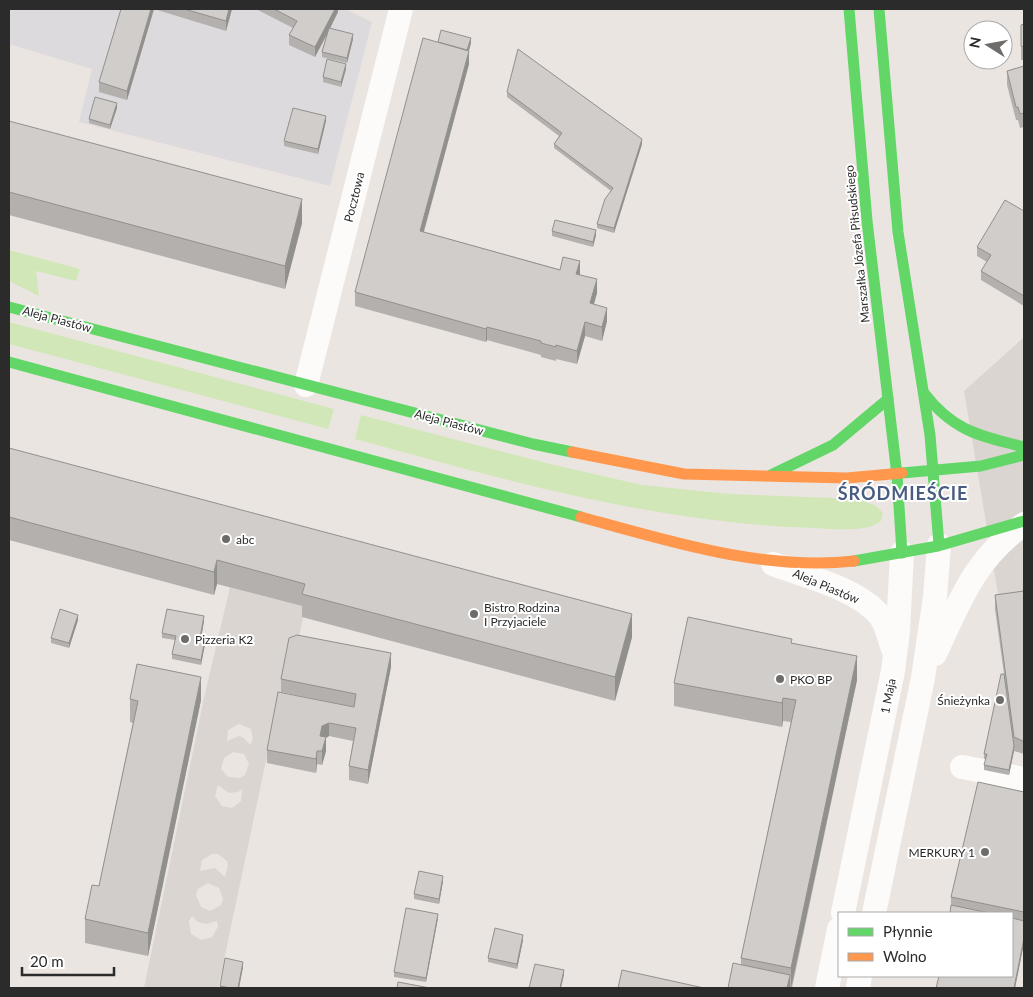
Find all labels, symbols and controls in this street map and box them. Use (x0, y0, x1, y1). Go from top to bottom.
north arrow (963, 20, 1013, 70)
text: N (965, 36, 984, 49)
street label: Marszałka Józefa Piłsudskiego (841, 164, 873, 324)
street label: Pocztowa (341, 170, 367, 224)
street label: Aleja Piastów (21, 303, 94, 336)
street label: Aleja Piastów (413, 406, 486, 439)
district label: ŚRÓDMIEŚCIE (838, 482, 968, 504)
place label: abc (236, 532, 255, 547)
marker: abc (220, 533, 232, 545)
street label: Aleja Piastów (790, 565, 862, 607)
place label: Bistro Rodzina I Przyjaciele (484, 600, 560, 629)
marker: Bistro Rodzina I Przyjaciele (468, 608, 480, 620)
place label: Pizzeria K2 (195, 632, 253, 647)
marker: Pizzeria K2 (179, 633, 191, 645)
place label: PKO BP (790, 672, 832, 687)
marker: PKO BP (774, 673, 786, 685)
street label: 1 Maja (877, 677, 899, 715)
place label: Śnieżynka (937, 693, 990, 708)
marker: Śnieżynka (994, 694, 1006, 706)
place label: MERKURY 1 (908, 845, 975, 860)
marker: MERKURY 1 (979, 846, 991, 858)
legend (838, 912, 1013, 977)
text: Płynnie (883, 922, 933, 940)
scale bar (22, 944, 115, 976)
text: Wolno (883, 947, 927, 965)
text: 20 m (30, 952, 64, 970)

